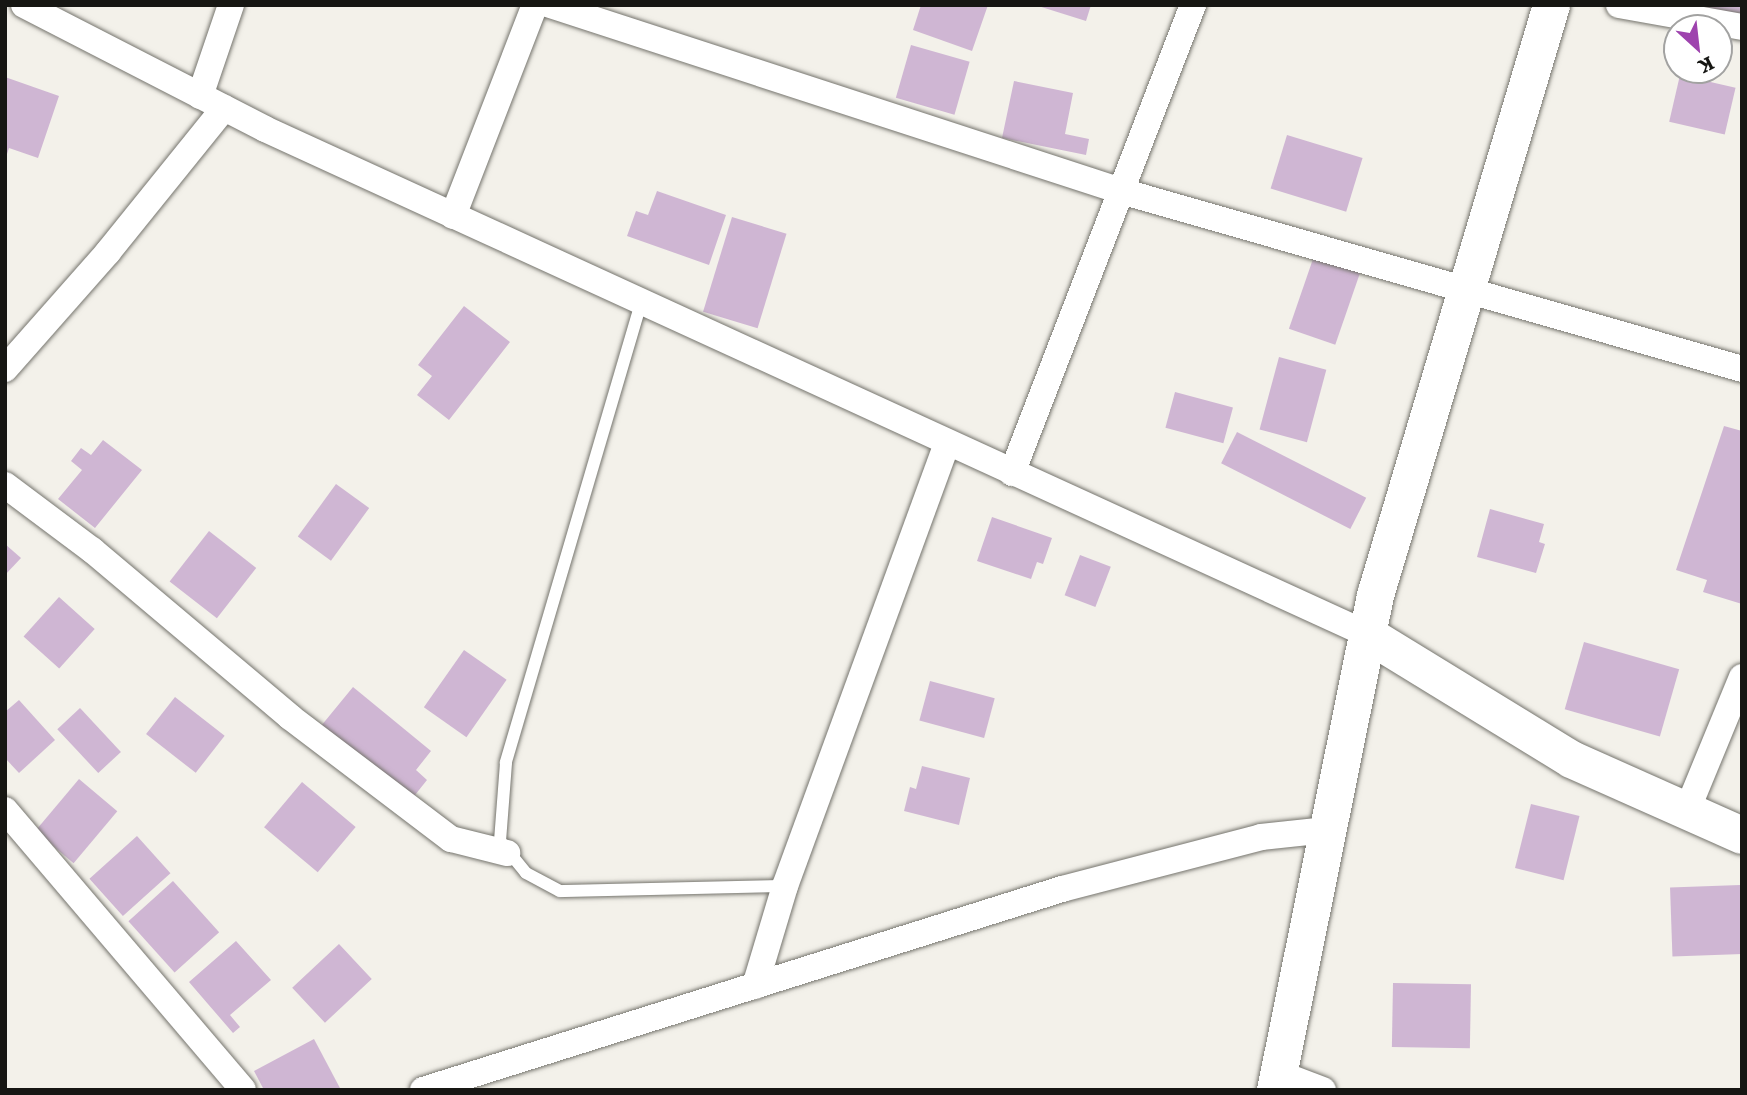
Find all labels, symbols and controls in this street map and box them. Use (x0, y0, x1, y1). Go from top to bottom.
north arrow (1663, 14, 1733, 84)
text: K (1694, 50, 1720, 82)

